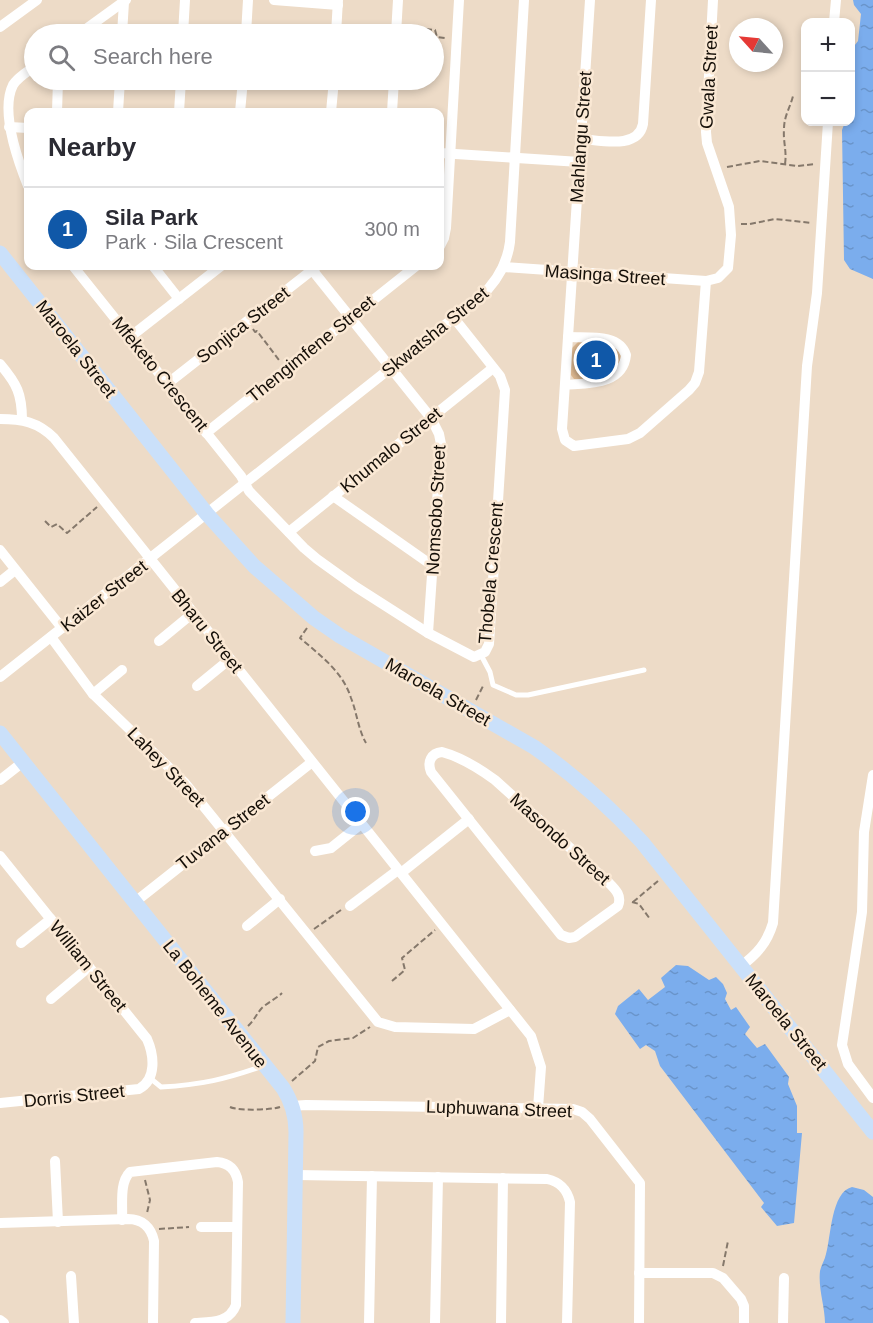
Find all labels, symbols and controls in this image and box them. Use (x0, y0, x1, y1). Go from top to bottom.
north arrow (729, 18, 783, 72)
map controls (801, 18, 855, 126)
button: + (801, 18, 855, 72)
search box (24, 24, 444, 90)
street label: Gwala Street (696, 25, 722, 129)
icon: search (45, 41, 78, 74)
text: Search here (93, 44, 213, 69)
street label: Mahlangu Street (566, 70, 596, 204)
button: − (801, 72, 855, 126)
text: Nearby (48, 132, 136, 162)
text: Sila Park (105, 205, 198, 230)
text: 1 (62, 218, 73, 240)
text: 300 m (364, 218, 420, 240)
text: Park · Sila Crescent (105, 231, 283, 253)
street label: Masinga Street (544, 261, 666, 289)
street label: Sonjica Street (193, 283, 293, 367)
street label: Skwatsha Street (378, 283, 492, 381)
street label: Thengimfene Street (243, 291, 379, 407)
street label: Maroela Street (32, 296, 120, 402)
street label: Mfeketo Crescent (108, 313, 212, 435)
pin: 1 (576, 338, 616, 382)
street label: Khumalo Street (336, 403, 446, 497)
street label: Nomsobo Street (423, 445, 449, 575)
street label: Thobela Crescent (475, 501, 507, 645)
street label: Kaizer Street (57, 556, 151, 636)
street label: Bharu Street (167, 585, 247, 677)
street label: Maroela Street (382, 654, 494, 730)
street label: Lahey Street (123, 723, 209, 811)
street label: Masondo Street (506, 789, 614, 889)
street label: Tuvana Street (173, 790, 273, 874)
your location (341, 797, 370, 826)
street label: William Street (45, 917, 131, 1015)
street label: La Boheme Avenue (159, 936, 271, 1072)
street label: Maroela Street (741, 970, 831, 1074)
street label: Dorris Street (23, 1081, 125, 1111)
street label: Luphuwana Street (426, 1096, 572, 1122)

